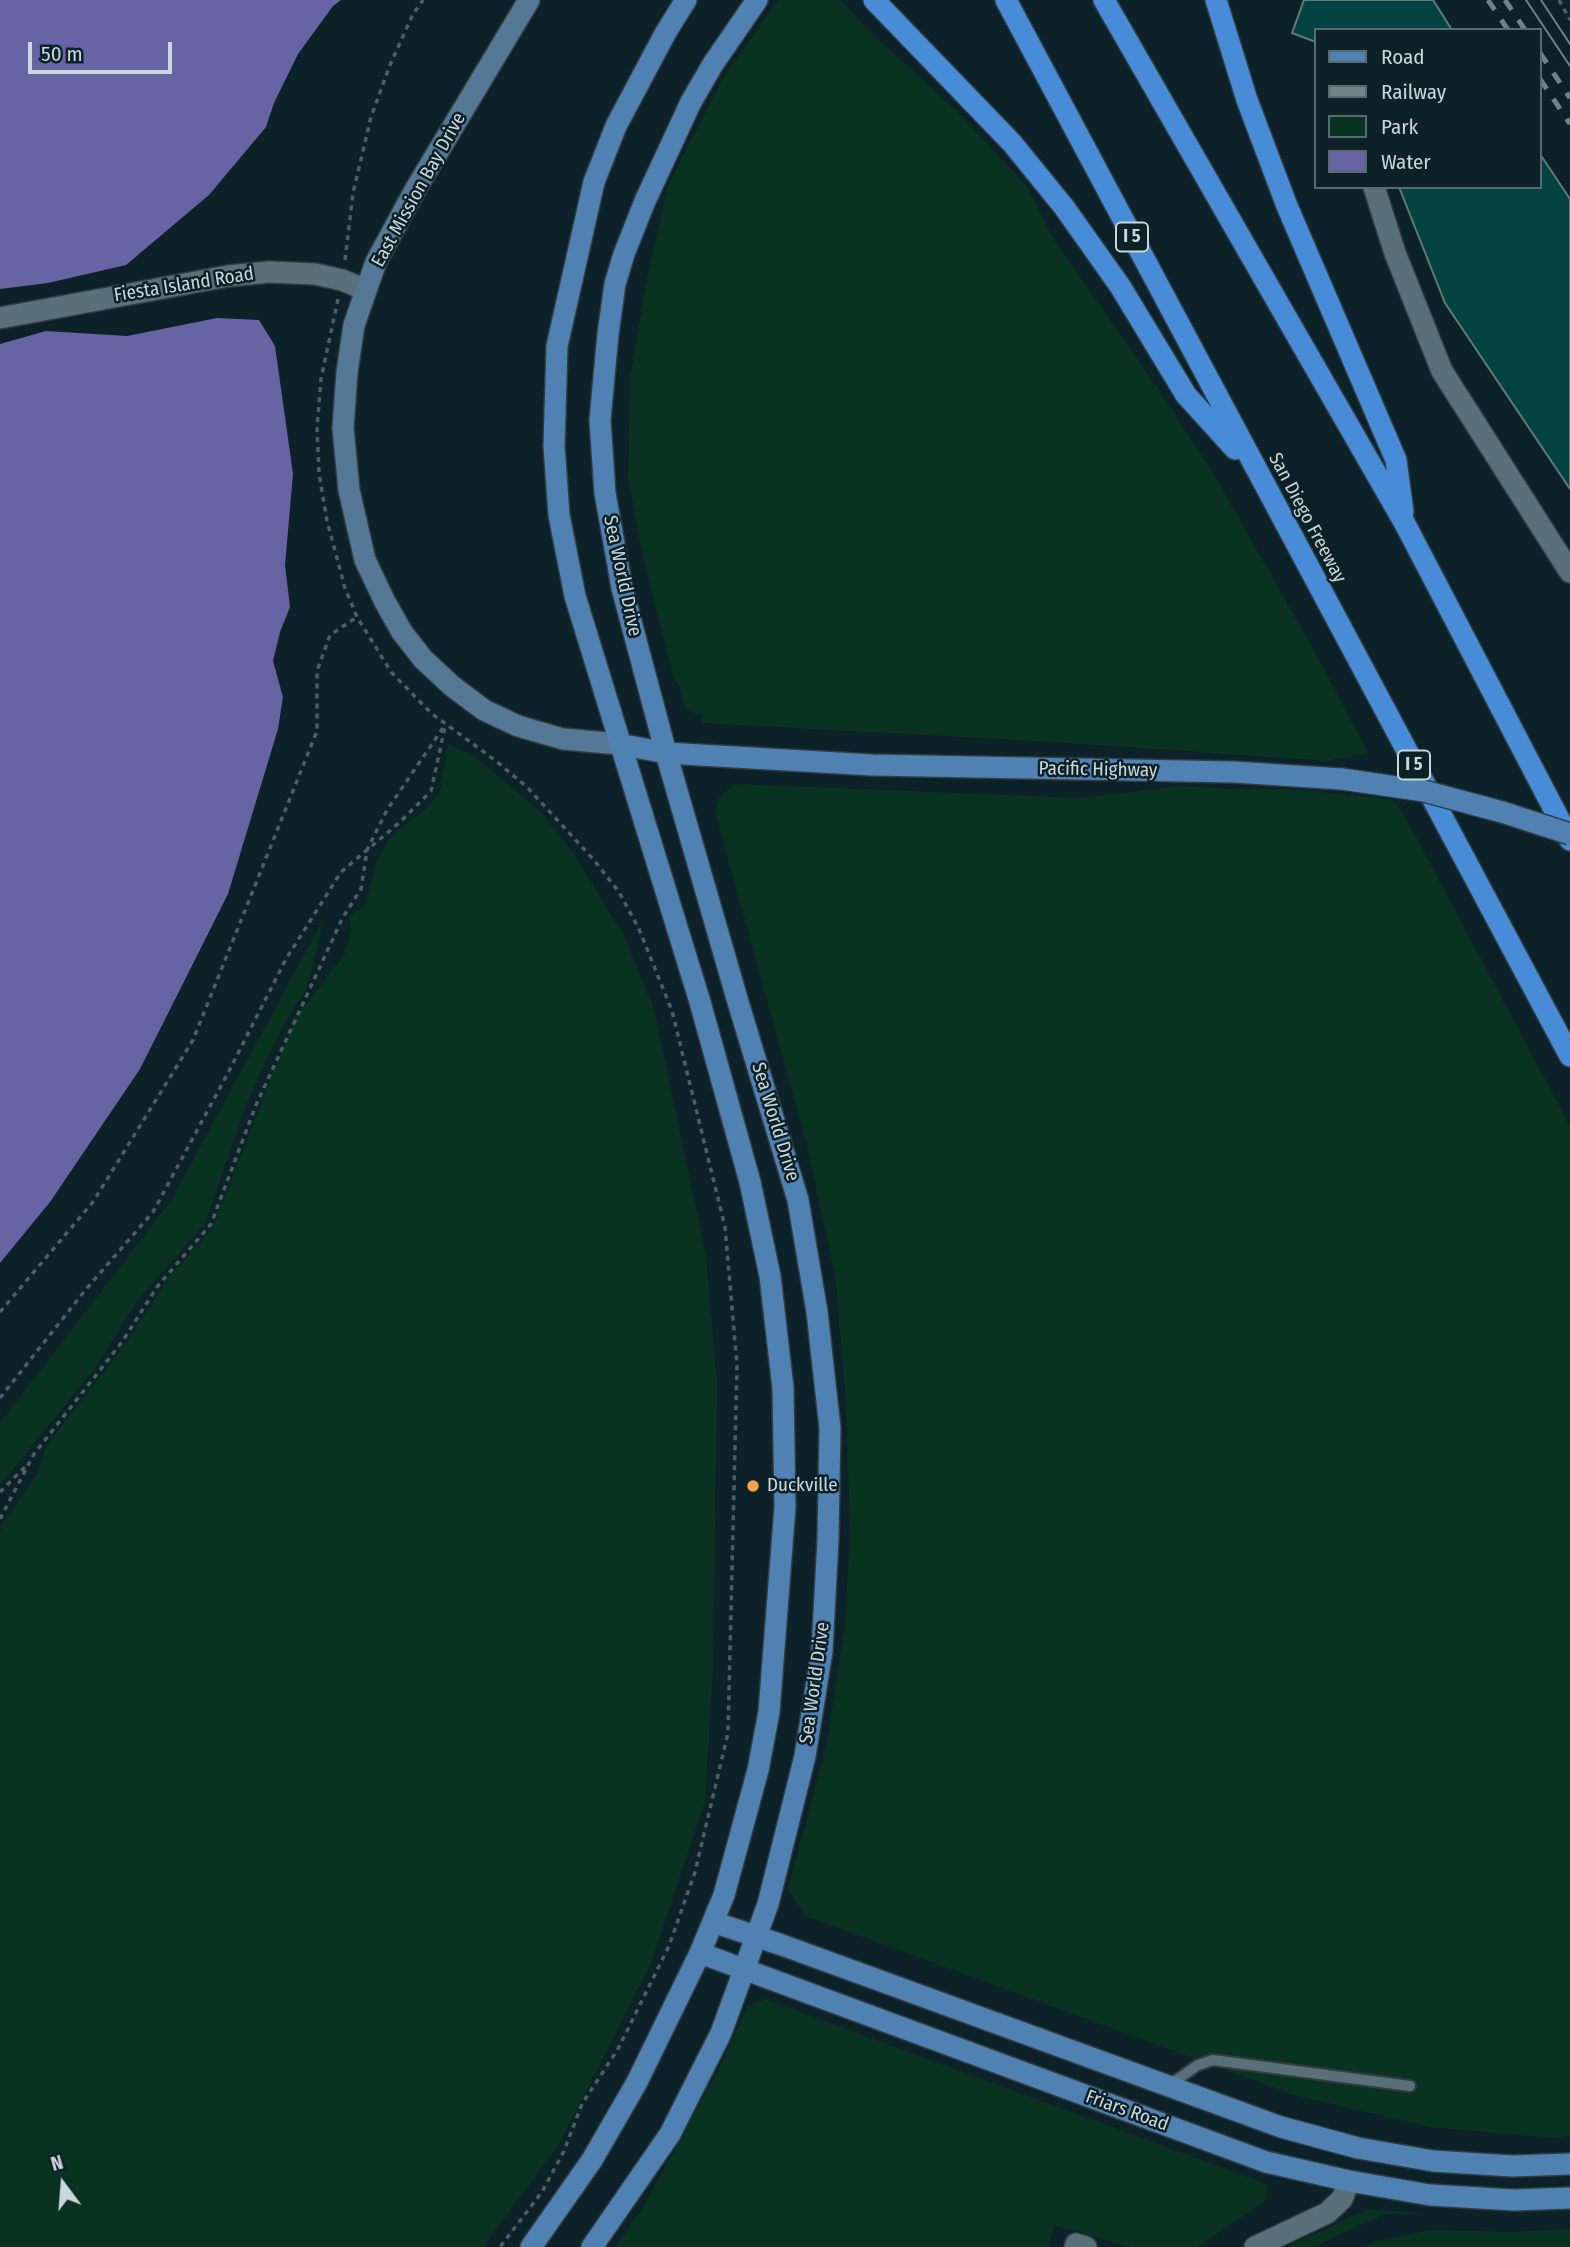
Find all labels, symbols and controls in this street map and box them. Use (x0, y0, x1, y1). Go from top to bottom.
scale bar (32, 28, 175, 72)
legend (1314, 28, 1542, 189)
text: 50 m (41, 41, 83, 67)
text: Road (1381, 44, 1425, 70)
text: Railway (1381, 79, 1446, 105)
street label: East Mission Bay Drive (367, 109, 471, 271)
text: Park (1381, 114, 1418, 140)
text: Water (1381, 149, 1431, 175)
road number: I 5 (1116, 222, 1148, 251)
street label: Fiesta Island Road (112, 263, 256, 307)
street label: San Diego Freeway (1263, 449, 1351, 587)
street label: Sea World Drive (598, 514, 646, 638)
road number: I 5 (1398, 750, 1430, 780)
street label: Pacific Highway (1038, 758, 1158, 782)
street label: Sea World Drive (746, 1060, 804, 1184)
place label: Duckville (767, 1475, 838, 1497)
marker: Duckville (745, 1478, 761, 1494)
street label: Sea World Drive (795, 1621, 835, 1745)
street label: Friars Road (1082, 2085, 1172, 2137)
north arrow (28, 2149, 98, 2219)
text: N (48, 2151, 66, 2176)

